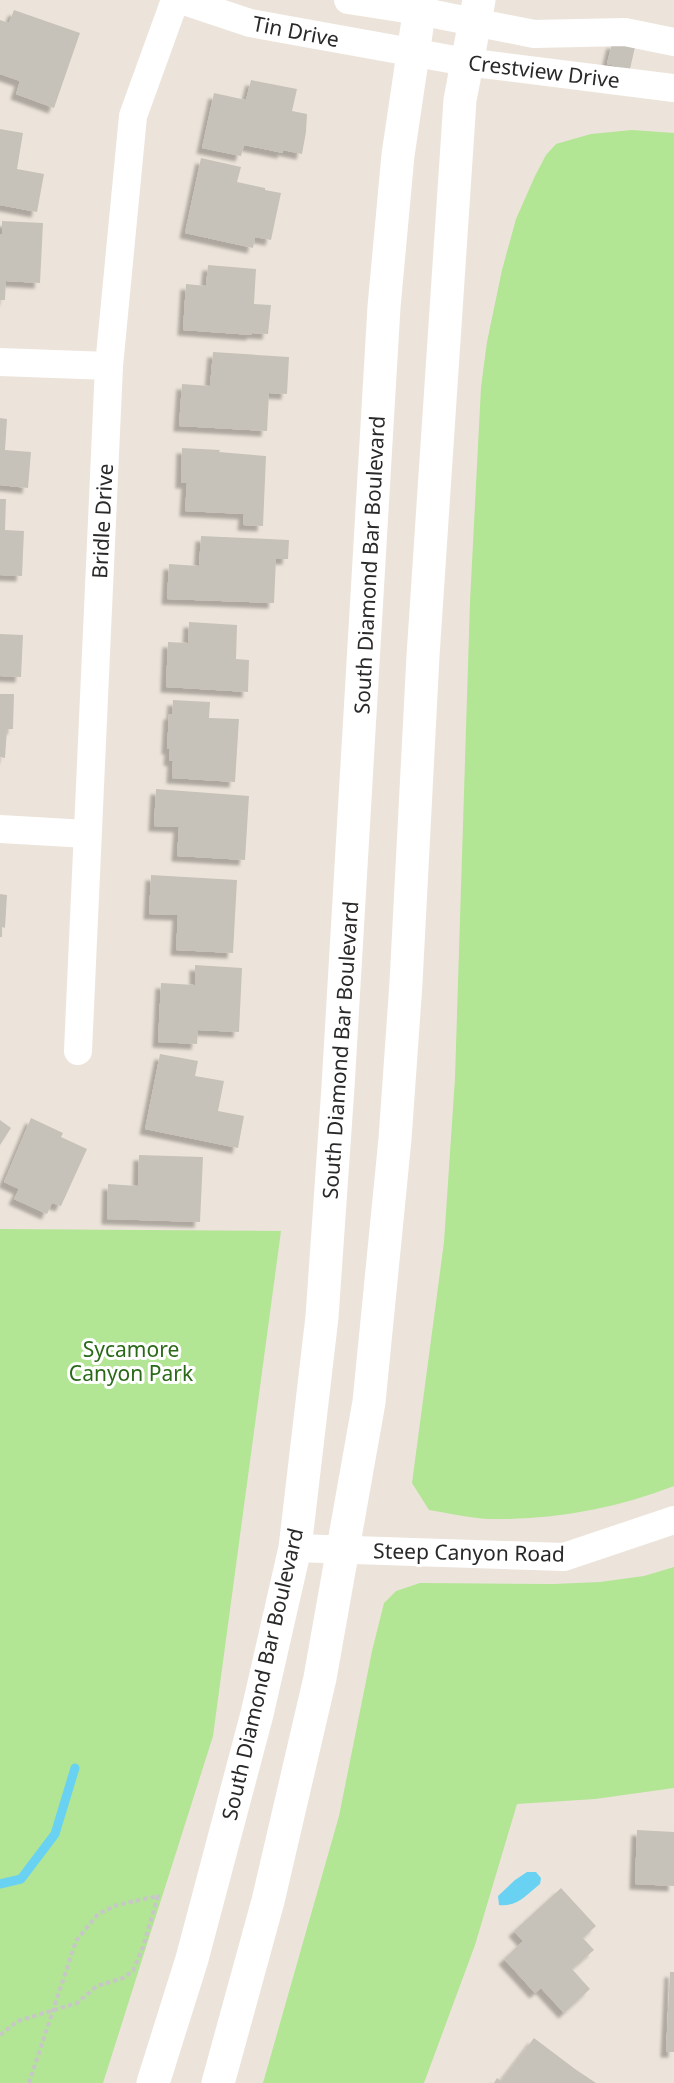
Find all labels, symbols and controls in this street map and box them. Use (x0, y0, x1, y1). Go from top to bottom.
street label: Tin Drive (250, 9, 342, 53)
street label: Crestview Drive (467, 48, 621, 94)
street label: South Diamond Bar Boulevard (347, 415, 391, 715)
street label: Bridle Drive (85, 463, 119, 579)
street label: South Diamond Bar Boulevard (316, 900, 364, 1200)
park label: Sycamore Canyon Park (69, 1335, 194, 1387)
street label: South Diamond Bar Boulevard (215, 1525, 309, 1823)
street label: Steep Canyon Road (373, 1536, 565, 1568)

